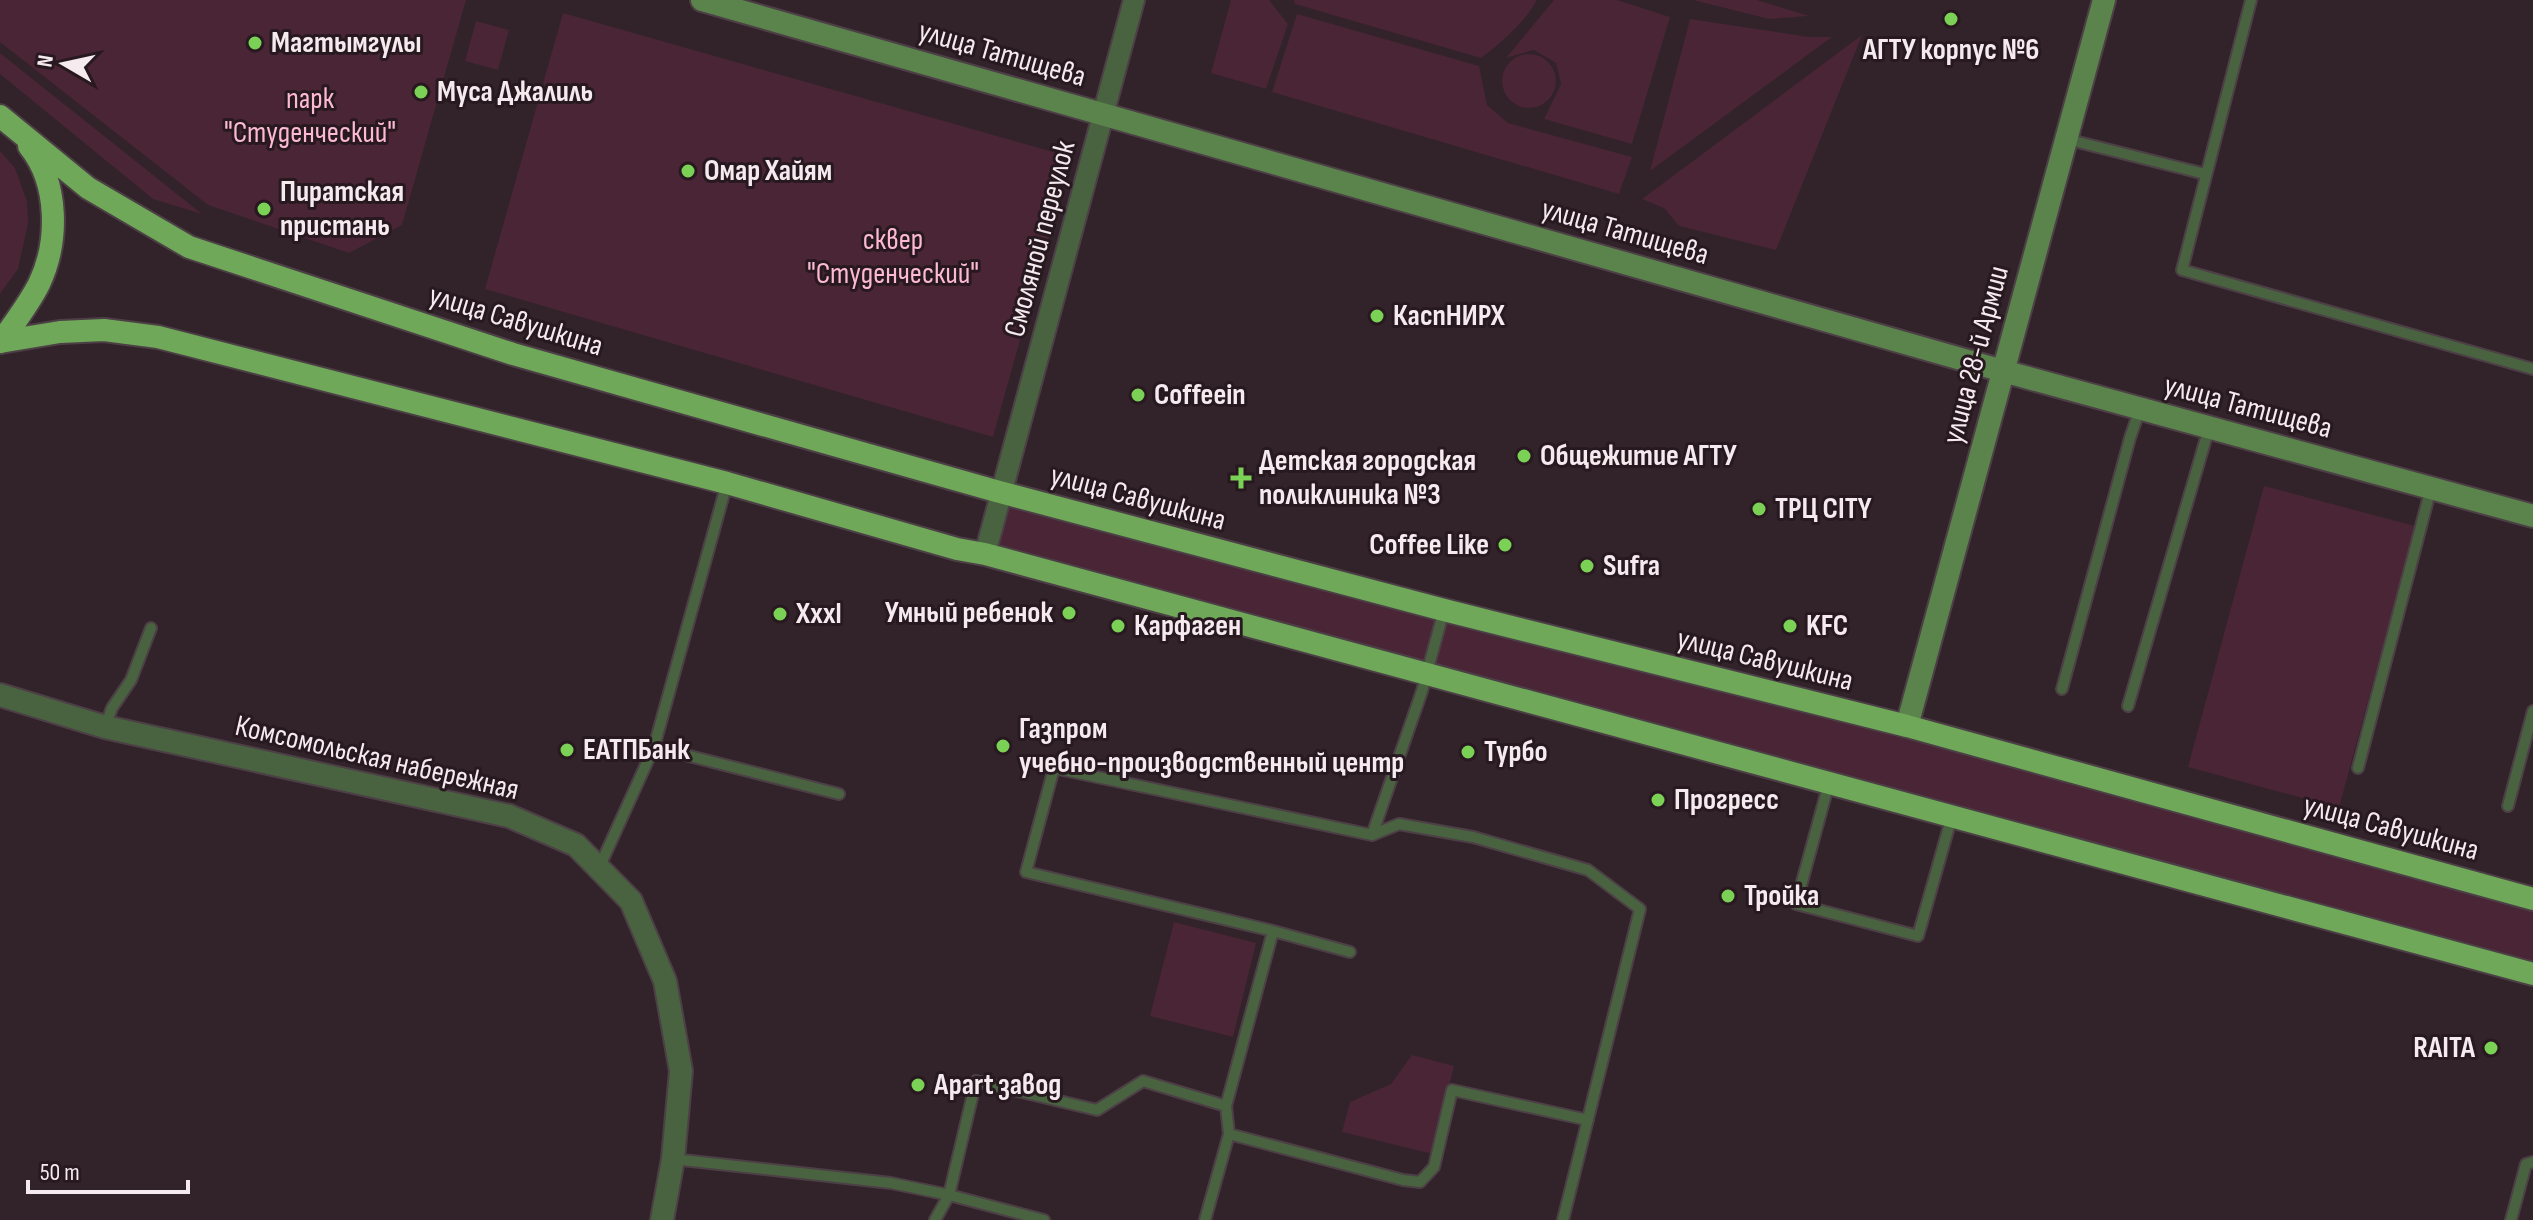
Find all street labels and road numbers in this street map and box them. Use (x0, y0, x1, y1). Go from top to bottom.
street label: улица Татищева (914, 13, 1090, 95)
street label: Смоляной переулок (997, 136, 1084, 341)
street label: улица Татищева (1537, 191, 1713, 273)
street label: улица 28-й Армии (1935, 262, 2017, 448)
street label: улица Савушкина (425, 277, 607, 365)
street label: улица Татищева (2160, 367, 2336, 447)
street label: улица Савушкина (1046, 457, 1230, 539)
street label: улица Савушкина (1673, 621, 1857, 699)
street label: Комсомольская набережная (232, 708, 522, 808)
street label: улица Савушкина (2299, 787, 2483, 869)

